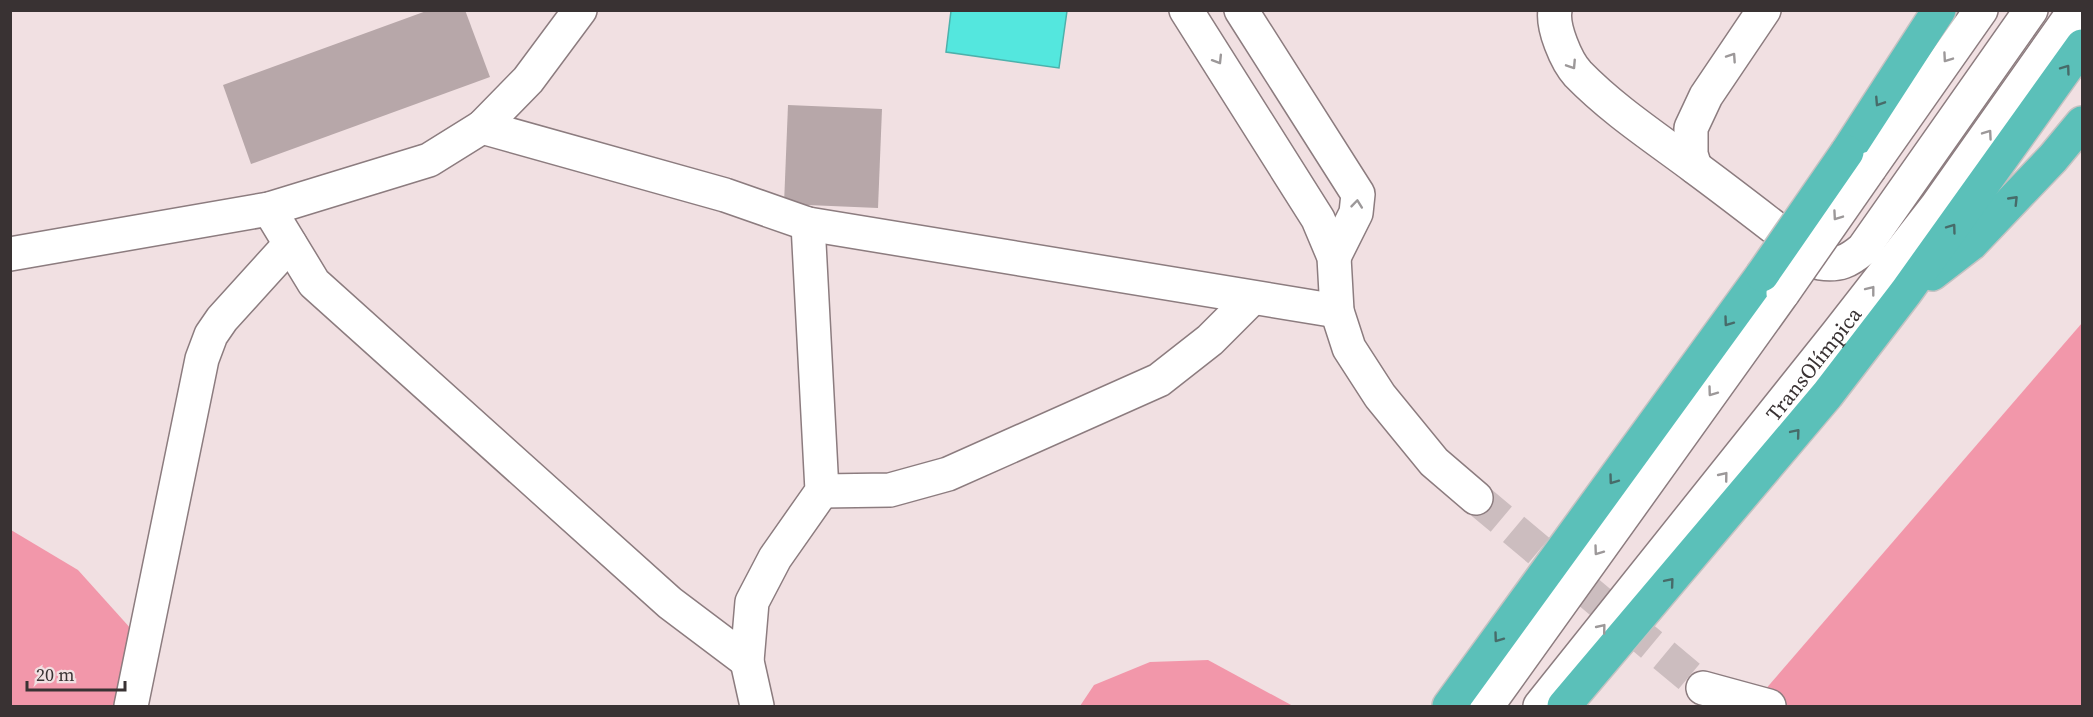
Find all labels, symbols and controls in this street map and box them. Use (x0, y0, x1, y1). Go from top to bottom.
one-way arrow (1943, 52, 1954, 63)
one-way arrow (1725, 53, 1736, 64)
one-way arrow (1210, 54, 1222, 64)
one-way arrow (1565, 58, 1576, 69)
one-way arrow (2059, 65, 2070, 76)
one-way arrow (1875, 95, 1886, 106)
one-way arrow (1981, 129, 1992, 140)
one-way arrow (2006, 196, 2017, 207)
one-way arrow (1350, 200, 1363, 209)
one-way arrow (1833, 209, 1844, 220)
one-way arrow (1945, 223, 1956, 234)
one-way arrow (1864, 286, 1875, 297)
street label: TransOlímpica (1759, 300, 1868, 427)
one-way arrow (1724, 316, 1735, 327)
one-way arrow (1708, 385, 1719, 396)
one-way arrow (1788, 429, 1799, 440)
one-way arrow (1717, 471, 1728, 482)
one-way arrow (1609, 473, 1620, 484)
one-way arrow (1595, 544, 1606, 555)
one-way arrow (1662, 578, 1673, 589)
one-way arrow (1595, 624, 1606, 635)
one-way arrow (1494, 631, 1505, 642)
scale bar (27, 654, 124, 692)
text: 20 m (36, 662, 74, 687)

